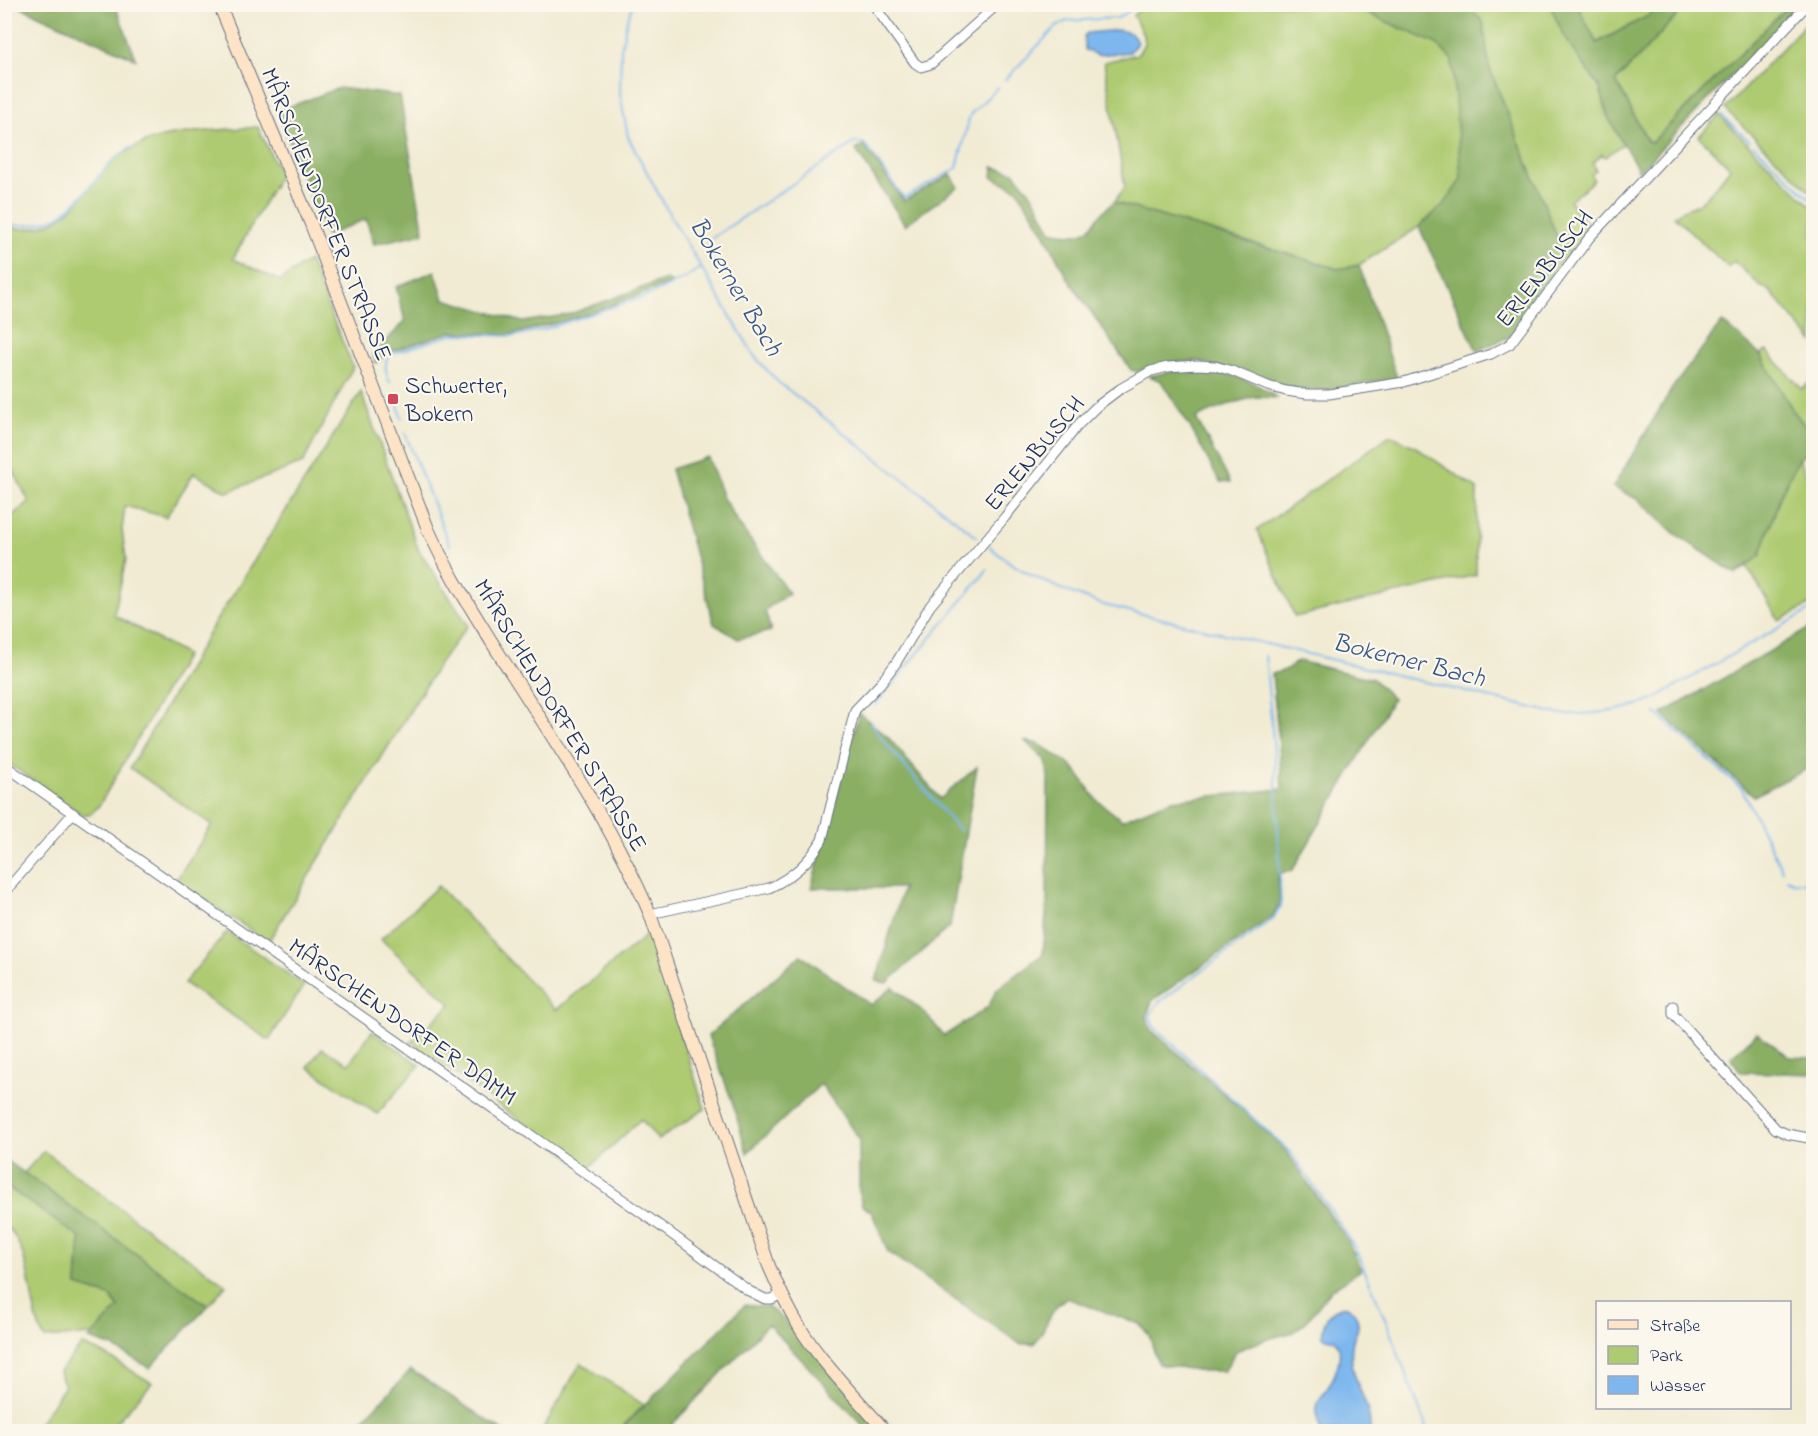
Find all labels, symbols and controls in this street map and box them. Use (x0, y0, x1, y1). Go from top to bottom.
street label: MÄRSCHENDORFER STRASSE (250, 63, 400, 367)
street label: ERLENBUSCH (1489, 203, 1603, 336)
water label: Bokerner Bach (678, 211, 791, 365)
place label: Schwerter, Bokern (404, 370, 507, 433)
street label: ERLENBUSCH (977, 389, 1095, 520)
marker: Schwerter, Bokern (386, 392, 400, 406)
street label: MÄRSCHENDORFER STRASSE (463, 573, 654, 859)
water label: Bokerner Bach (1328, 625, 1489, 699)
street label: MÄRSCHENDORFER DAMM (280, 931, 523, 1115)
legend (1596, 1301, 1791, 1409)
text: Straße (1650, 1314, 1701, 1340)
text: Park (1650, 1344, 1683, 1370)
text: Wasser (1650, 1374, 1706, 1400)

